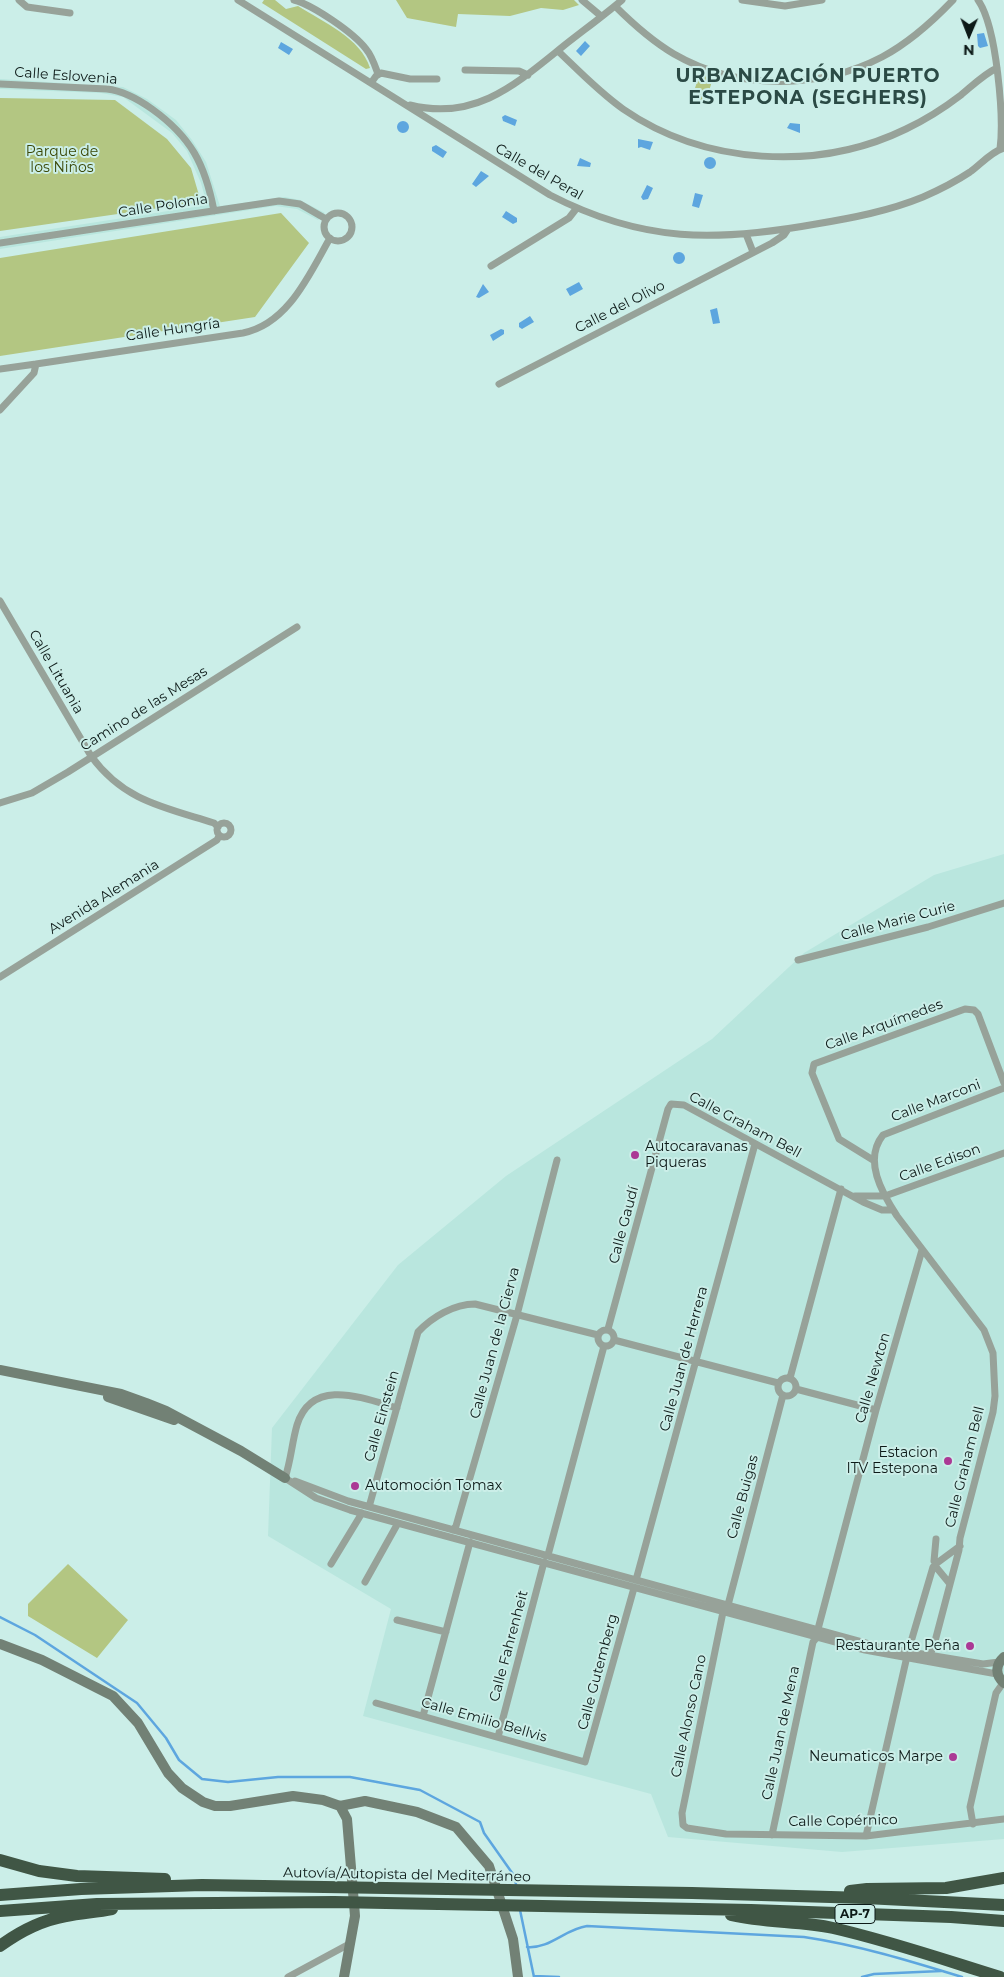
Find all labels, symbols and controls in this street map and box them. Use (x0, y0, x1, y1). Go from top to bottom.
north arrow (944, 10, 994, 60)
text: N (963, 41, 975, 59)
street label: Calle Eslovenia (14, 64, 118, 88)
district label: URBANIZACIÓN PUERTO ESTEPONA (SEGHERS) (673, 65, 943, 109)
street label: Calle del Peral (492, 140, 586, 204)
park label: Parque de los Niños (26, 144, 98, 176)
street label: Calle Polonia (117, 191, 209, 221)
street label: Calle del Olivo (572, 277, 668, 337)
street label: Calle Hungría (125, 315, 221, 345)
street label: Calle Lituania (25, 627, 87, 717)
street label: Camino de las Mesas (77, 663, 211, 755)
street label: Avenida Alemania (46, 856, 162, 938)
street label: Calle Marie Curie (839, 898, 957, 944)
street label: Calle Arquímedes (823, 996, 945, 1054)
street label: Calle Marconi (889, 1076, 983, 1126)
street label: Calle Graham Bell (686, 1088, 804, 1162)
place label: Autocaravanas Piqueras (645, 1139, 748, 1172)
street label: Calle Edison (897, 1141, 983, 1185)
marker: Autocaravanas Piqueras (629, 1149, 641, 1161)
street label: Calle Gaudí (606, 1184, 642, 1266)
street label: Calle Juan de la Cierva (467, 1265, 523, 1421)
street label: Calle Juan de Herrera (657, 1285, 711, 1433)
street label: Calle Newton (852, 1331, 894, 1425)
street label: Calle Einstein (361, 1368, 403, 1464)
street label: Calle Graham Bell (942, 1404, 988, 1530)
place label: Estacion ITV Estepona (846, 1445, 938, 1478)
street label: Calle Buigas (724, 1453, 762, 1541)
marker: Estacion ITV Estepona (942, 1455, 954, 1467)
place label: Automoción Tomax (365, 1478, 502, 1494)
marker: Automoción Tomax (349, 1480, 361, 1492)
street label: Calle Fahrenheit (486, 1588, 532, 1704)
street label: Calle Gutemberg (574, 1612, 622, 1732)
place label: Restaurante Peña (835, 1638, 960, 1654)
marker: Restaurante Peña (964, 1640, 976, 1652)
street label: Calle Alonso Cano (668, 1653, 710, 1779)
street label: Calle Juan de Mena (759, 1664, 803, 1802)
street label: Calle Emilio Bellvis (419, 1694, 549, 1746)
place label: Neumaticos Marpe (809, 1749, 943, 1765)
marker: Neumaticos Marpe (947, 1751, 959, 1763)
street label: Calle Copérnico (788, 1812, 898, 1830)
street label: Autovía/Autopista del Mediterráneo (283, 1864, 531, 1886)
road number: AP-7 (835, 1905, 875, 1924)

